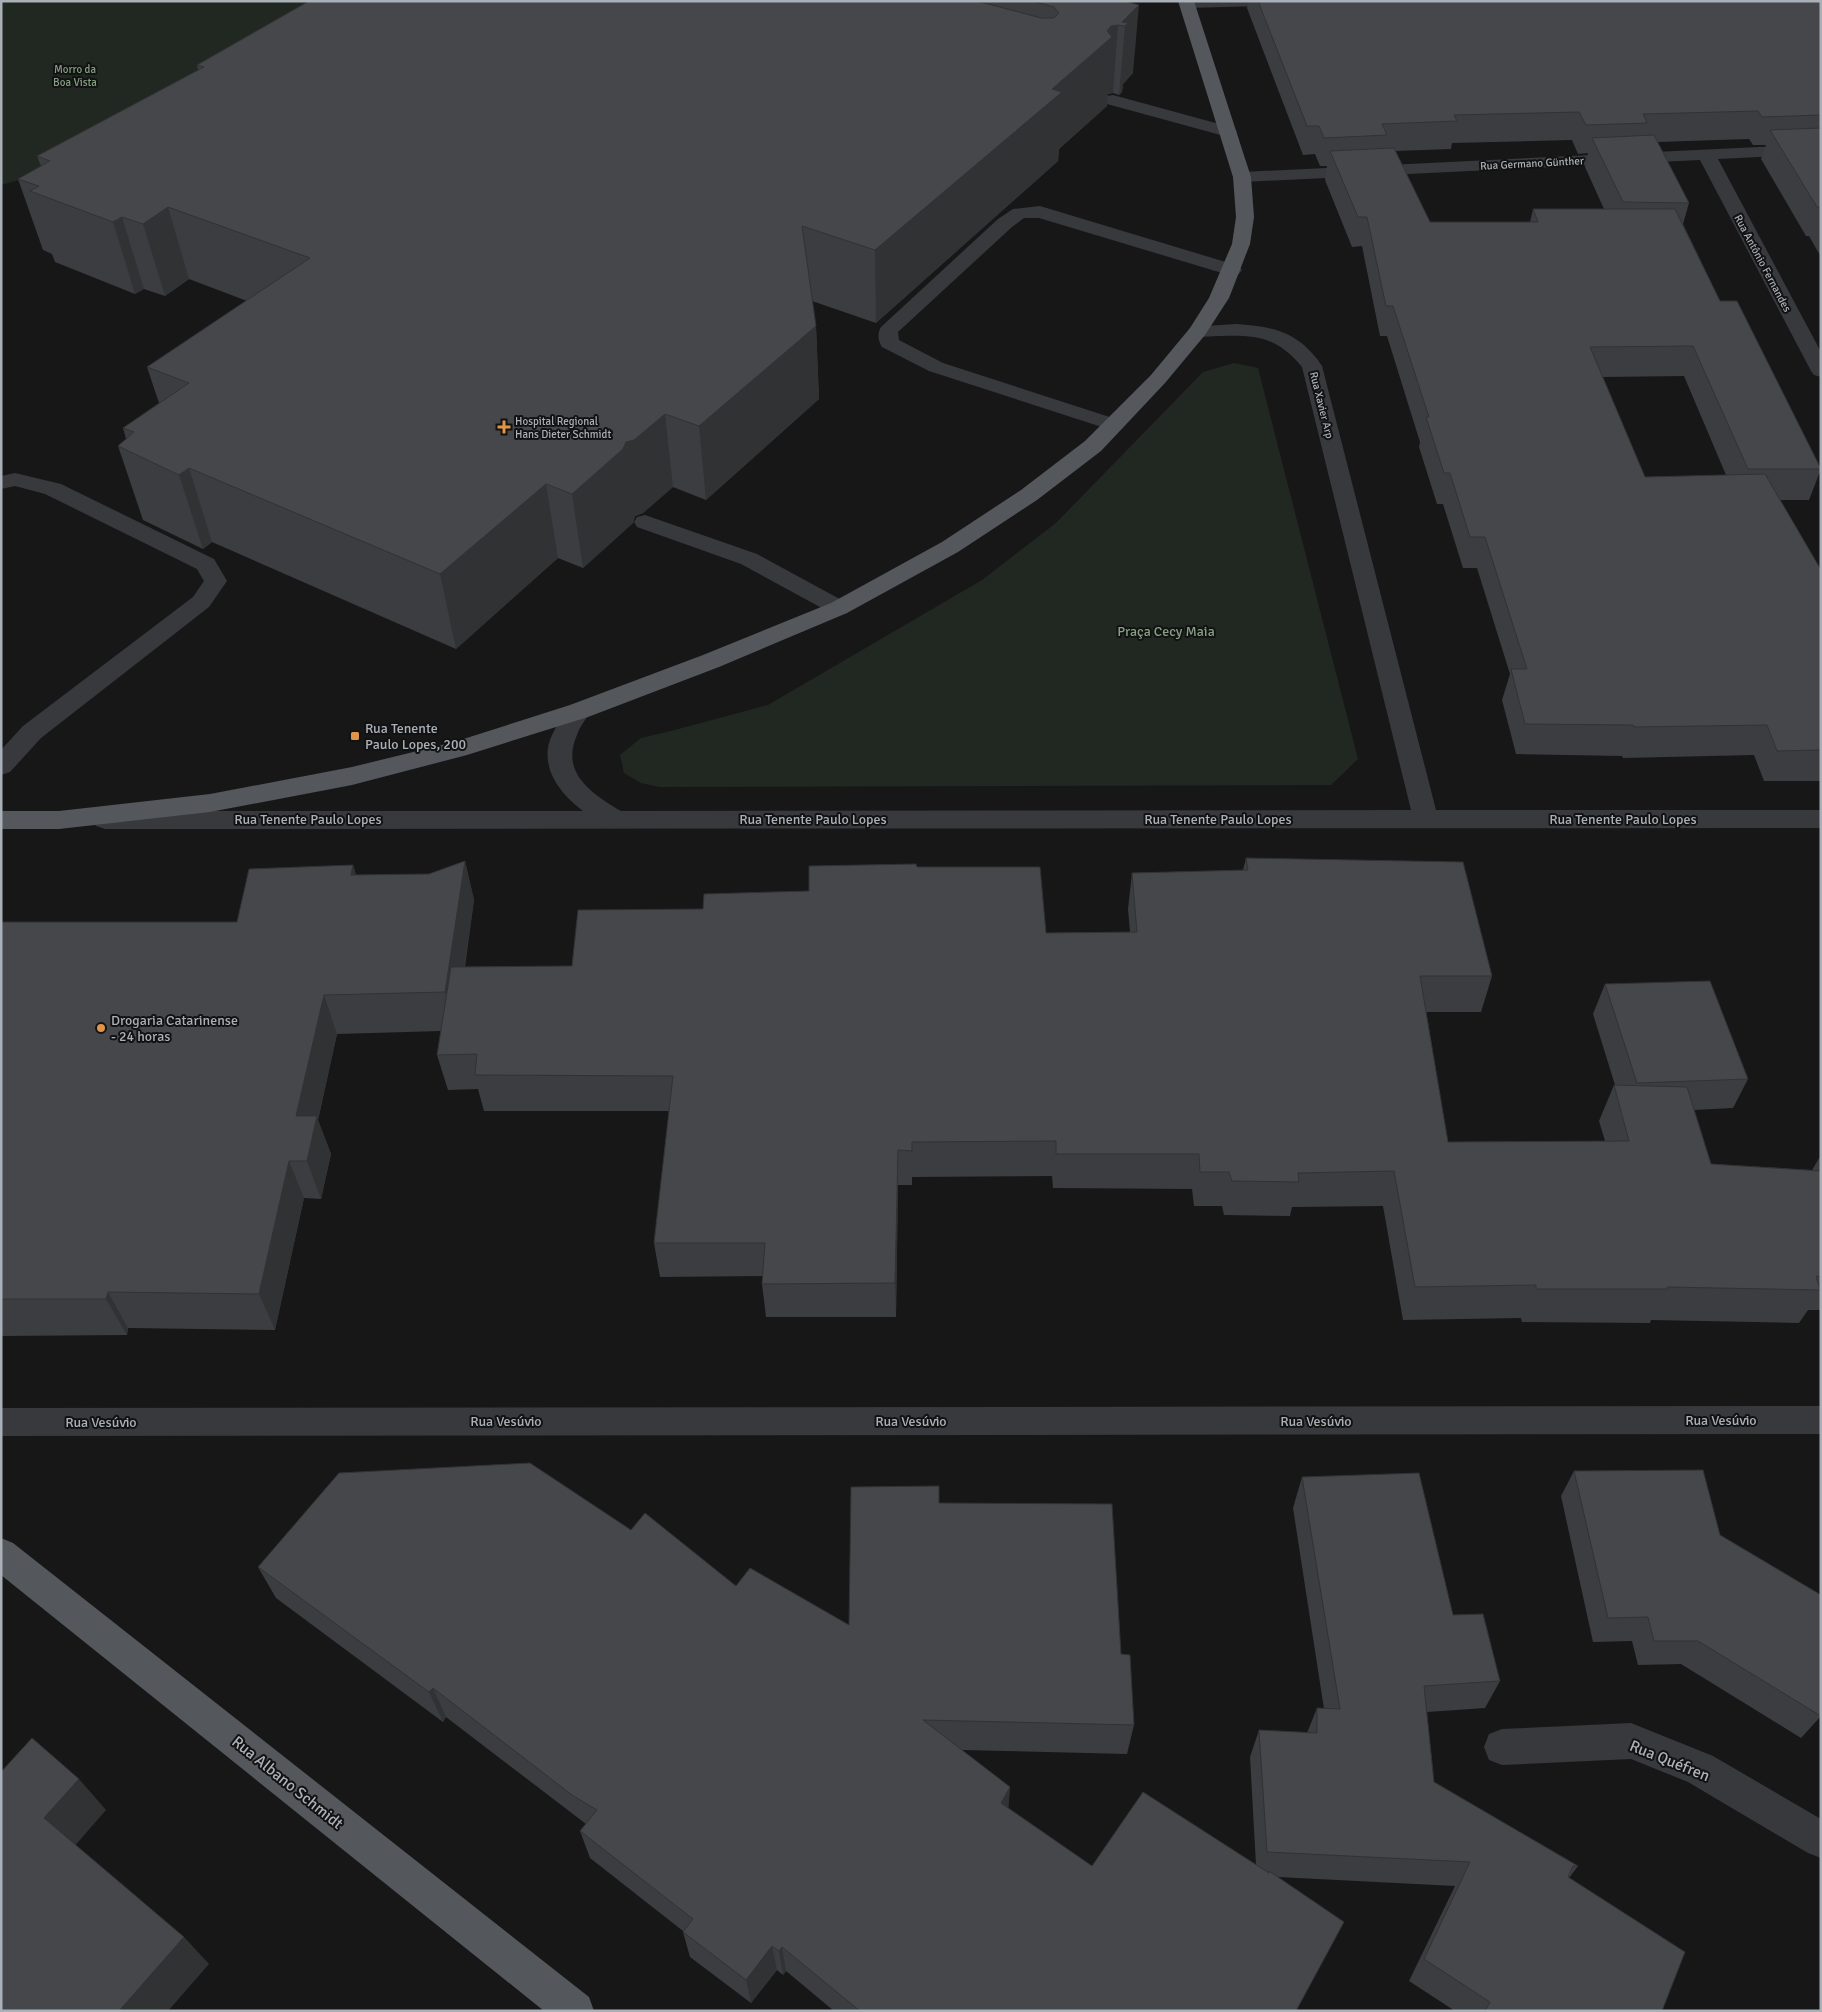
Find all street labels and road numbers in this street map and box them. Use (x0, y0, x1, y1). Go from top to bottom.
street label: Rua Germano Günther (1480, 154, 1584, 173)
street label: Rua Antônio Fernandes (1731, 212, 1794, 314)
street label: Rua Xavier Arp (1307, 370, 1336, 440)
street label: Rua Tenente Paulo Lopes (234, 811, 382, 828)
street label: Rua Tenente Paulo Lopes (739, 811, 887, 828)
street label: Rua Tenente Paulo Lopes (1144, 811, 1292, 828)
street label: Rua Tenente Paulo Lopes (1549, 811, 1697, 828)
street label: Rua Vesúvio (1685, 1412, 1757, 1429)
street label: Rua Vesúvio (470, 1413, 542, 1430)
street label: Rua Vesúvio (875, 1413, 947, 1430)
street label: Rua Vesúvio (1280, 1413, 1352, 1430)
street label: Rua Vesúvio (65, 1414, 137, 1431)
street label: Rua Albano Schmidt (228, 1732, 347, 1834)
street label: Rua Quéfren (1627, 1736, 1713, 1786)

